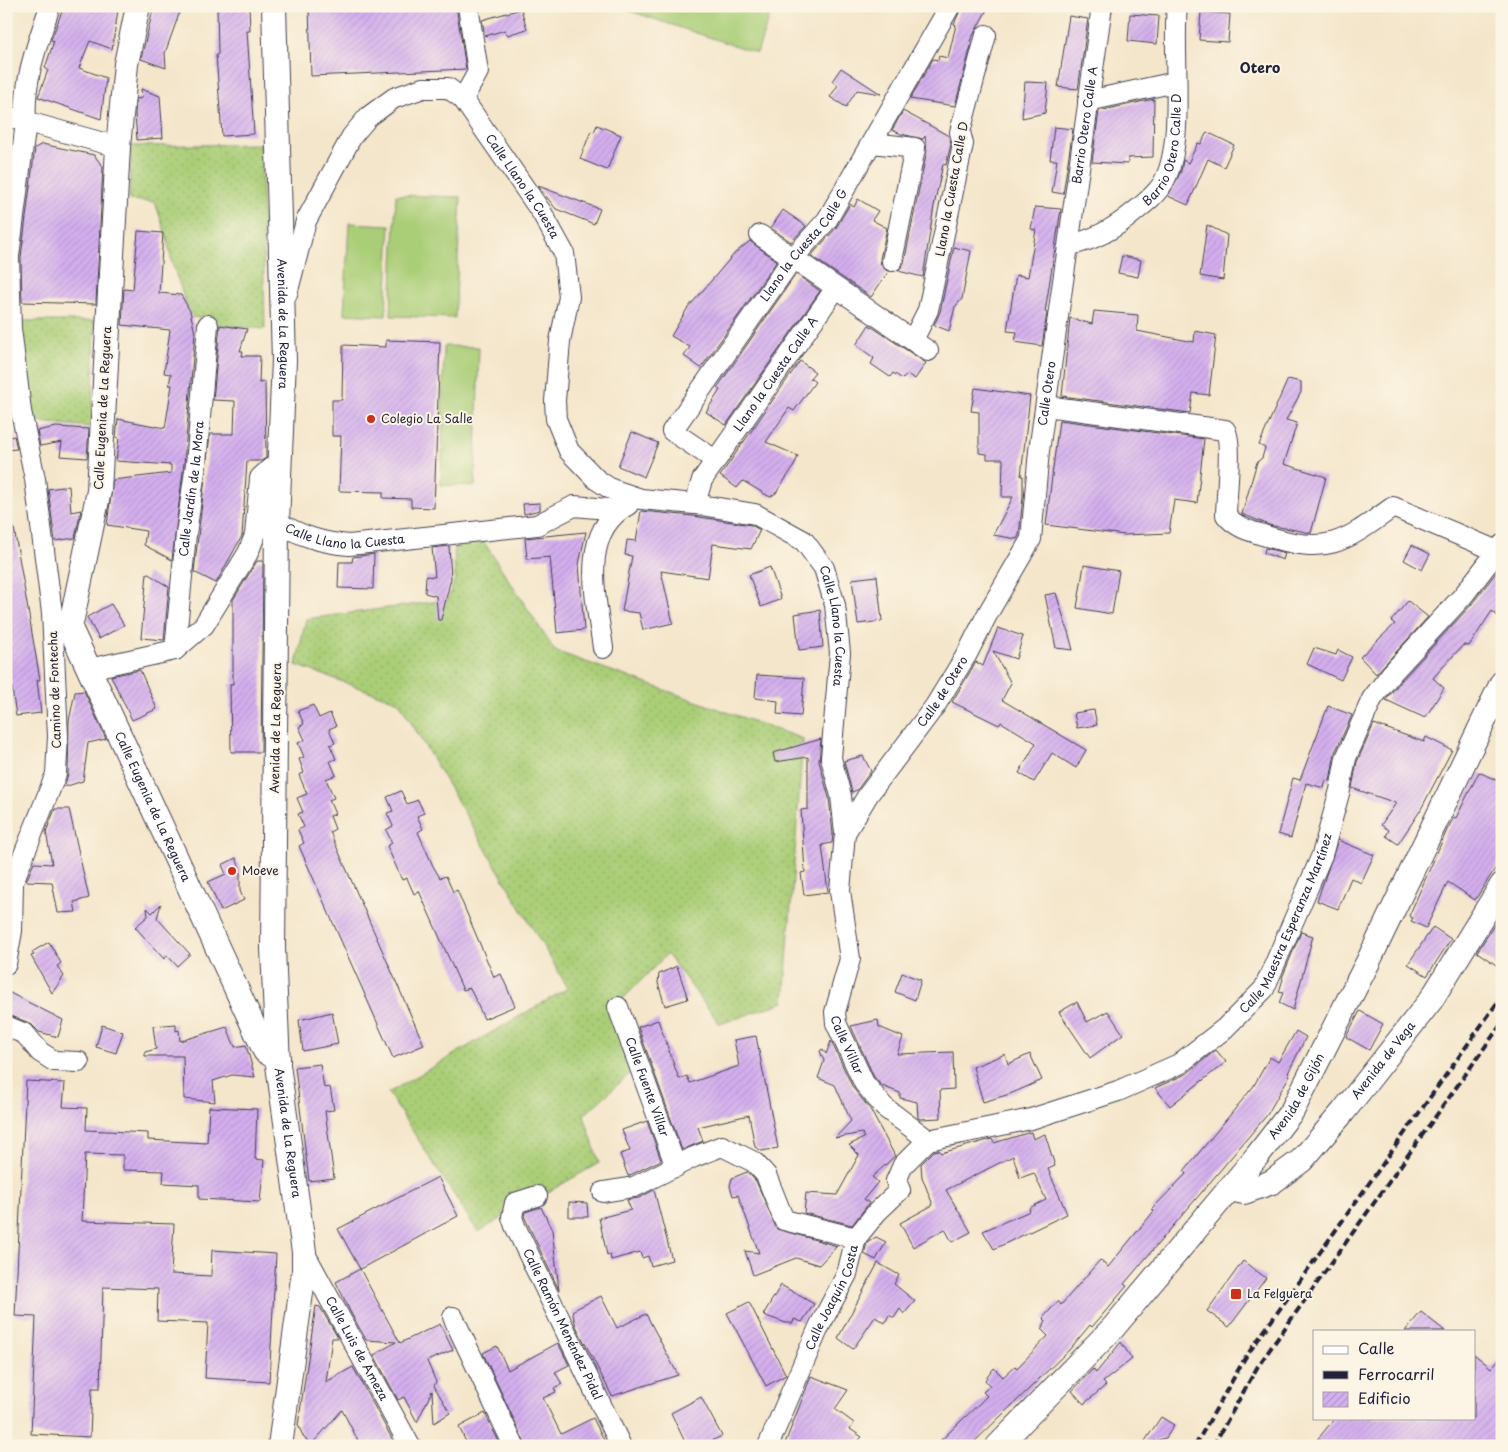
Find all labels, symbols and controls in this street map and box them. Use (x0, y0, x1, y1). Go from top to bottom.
district label: Otero (1240, 57, 1280, 78)
street label: Barrio Otero Calle A (1067, 65, 1101, 185)
street label: Barrio Otero Calle D (1138, 93, 1185, 209)
street label: Llano la Cuesta Calle D (930, 120, 972, 258)
street label: Calle Llano la Cuesta (482, 130, 565, 242)
street label: Llano la Cuesta Calle G (755, 185, 851, 305)
street label: Avenida de La Reguera (273, 258, 294, 390)
street label: Llano la Cuesta Calle A (729, 313, 821, 435)
street label: Calle Eugenia de La Reguera (89, 325, 115, 490)
street label: Calle Otero (1033, 360, 1060, 427)
place label: Colegio La Salle (381, 409, 473, 427)
marker: Colegio La Salle (365, 413, 377, 425)
street label: Calle Jardín de la Mora (174, 420, 208, 557)
street label: Calle Llano la Cuesta (282, 518, 406, 553)
street label: Calle Llano la Cuesta (816, 563, 850, 688)
street label: Camino de Fontecha (43, 630, 65, 749)
street label: Calle de Otero (912, 652, 972, 731)
street label: Avenida de La Reguera (265, 662, 285, 794)
street label: Calle Eugenia de La Reguera (111, 728, 196, 885)
street label: Calle Maestra Esperanza Martínez (1235, 831, 1336, 1017)
place label: Moeve (242, 861, 279, 879)
marker: Moeve (226, 865, 238, 877)
street label: Calle Villar (827, 1015, 869, 1078)
street label: Avenida de Vega (1346, 1017, 1419, 1103)
street label: Calle Fuente Villar (622, 1034, 674, 1140)
street label: Avenida de Gijón (1263, 1050, 1328, 1143)
street label: Avenida de La Reguera (270, 1067, 306, 1200)
street label: Calle Joaquín Costa (800, 1242, 862, 1353)
street label: Calle Ramón Menéndez Pidal (519, 1245, 607, 1403)
place label: La Felguera (1247, 1284, 1313, 1302)
marker: La Felguera (1229, 1287, 1243, 1301)
street label: Calle Luis de Ameza (322, 1293, 394, 1404)
legend (1313, 1330, 1476, 1420)
text: Calle (1358, 1336, 1395, 1359)
text: Ferrocarril (1358, 1362, 1435, 1385)
text: Edificio (1358, 1386, 1411, 1409)

